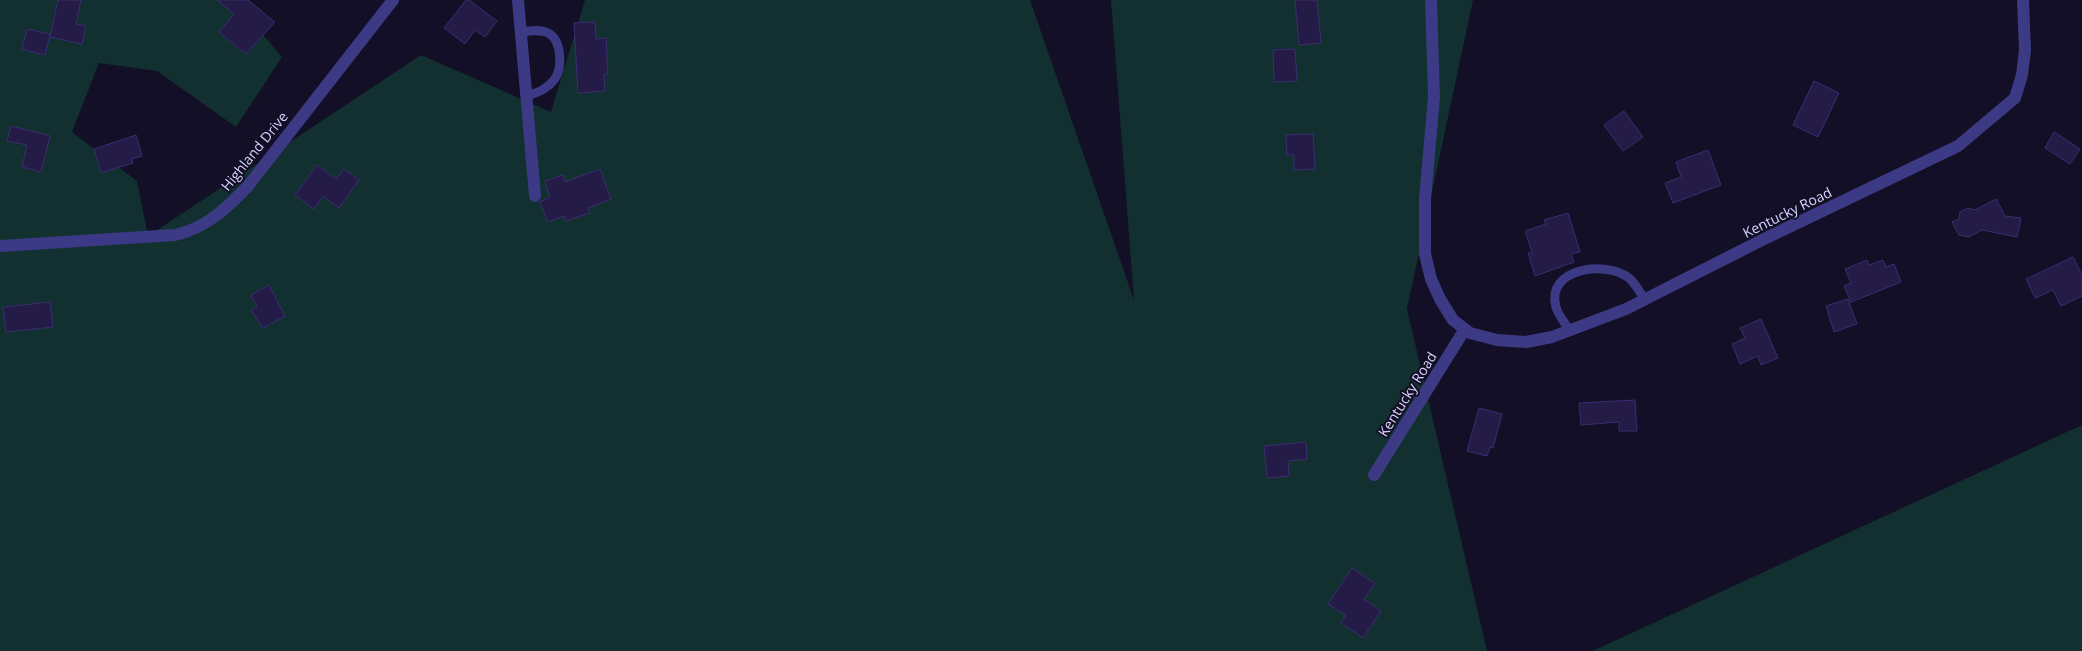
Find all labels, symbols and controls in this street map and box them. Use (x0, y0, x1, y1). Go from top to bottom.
street label: Highland Drive (216, 107, 292, 194)
street label: Kentucky Road (1739, 182, 1835, 242)
street label: Kentucky Road (1373, 348, 1441, 440)

